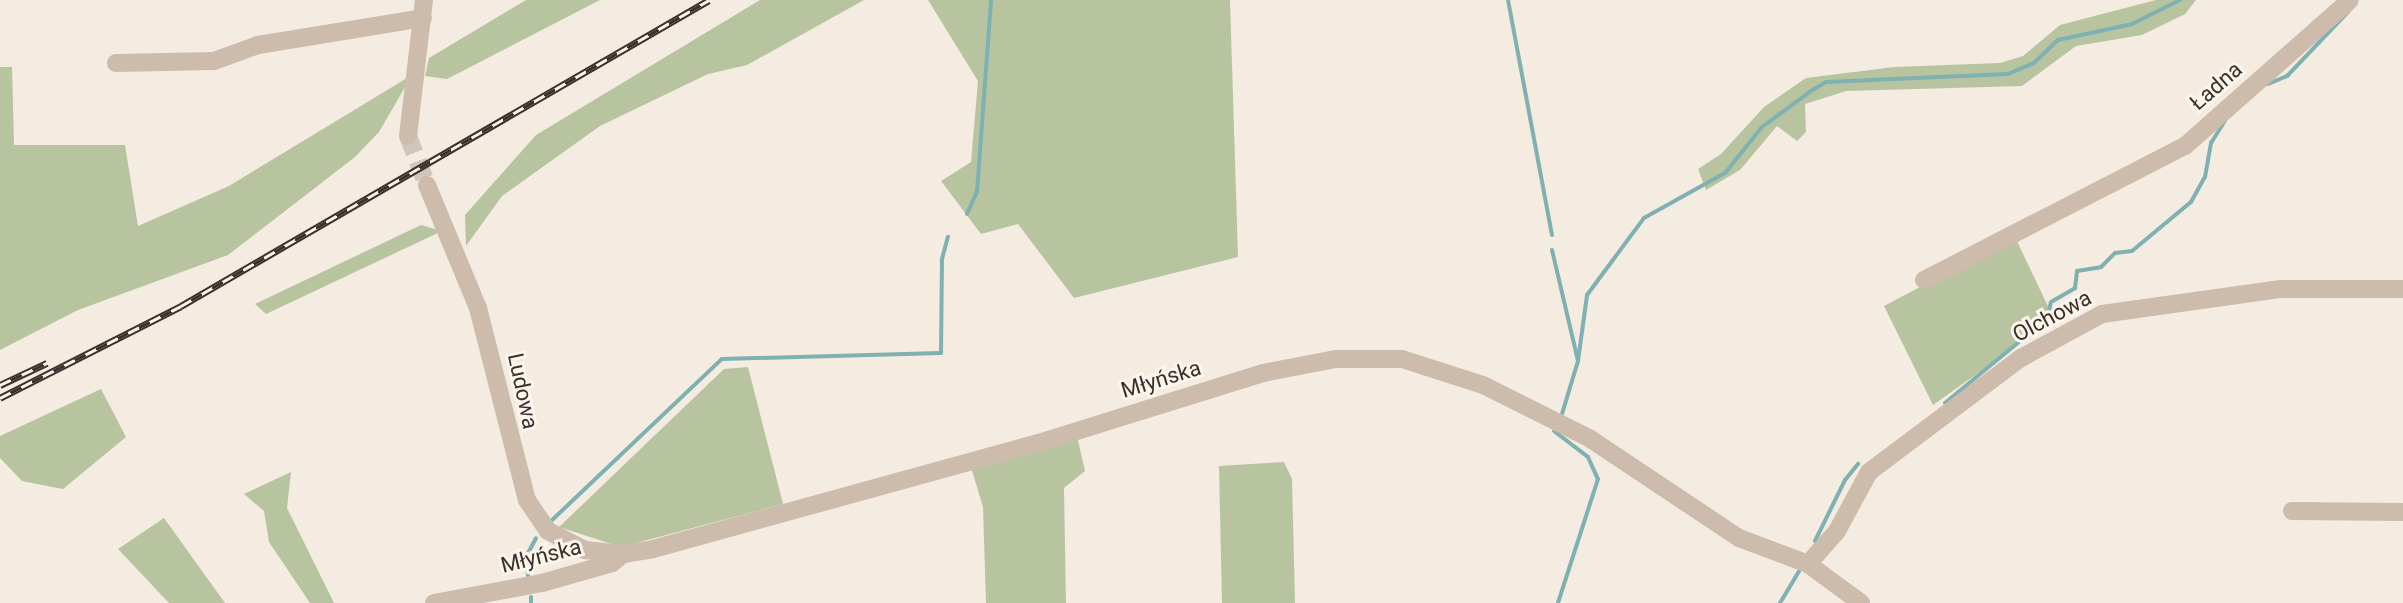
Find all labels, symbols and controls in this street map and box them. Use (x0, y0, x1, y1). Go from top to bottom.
street label: Ładna (2185, 56, 2247, 116)
street label: Olchowa (2008, 284, 2096, 348)
street label: Ludowa (502, 351, 544, 431)
street label: Młyńska (1118, 354, 1204, 404)
street label: Młyńska (498, 533, 584, 579)

